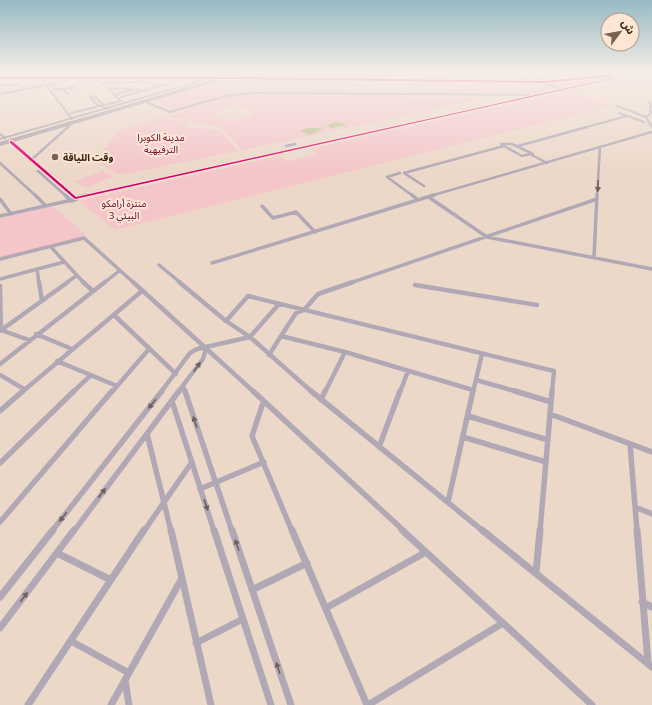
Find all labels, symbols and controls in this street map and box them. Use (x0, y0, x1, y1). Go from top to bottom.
north arrow (600, 12, 640, 52)
text: ش (619, 17, 638, 37)
park label: مدينة الكوبرا الترفيهية (137, 131, 185, 156)
place label: وقت اللياقة (63, 151, 113, 164)
marker: وقت اللياقة (50, 152, 60, 162)
one-way arrow (595, 180, 602, 192)
park label: منتزة أرامكو البيئي 3 (101, 197, 147, 223)
one-way arrow (193, 362, 201, 372)
one-way arrow (147, 399, 156, 410)
one-way arrow (192, 415, 198, 427)
one-way arrow (98, 488, 106, 499)
one-way arrow (203, 499, 209, 511)
one-way arrow (58, 512, 67, 523)
one-way arrow (233, 538, 239, 550)
one-way arrow (19, 591, 28, 602)
one-way arrow (275, 662, 281, 674)

